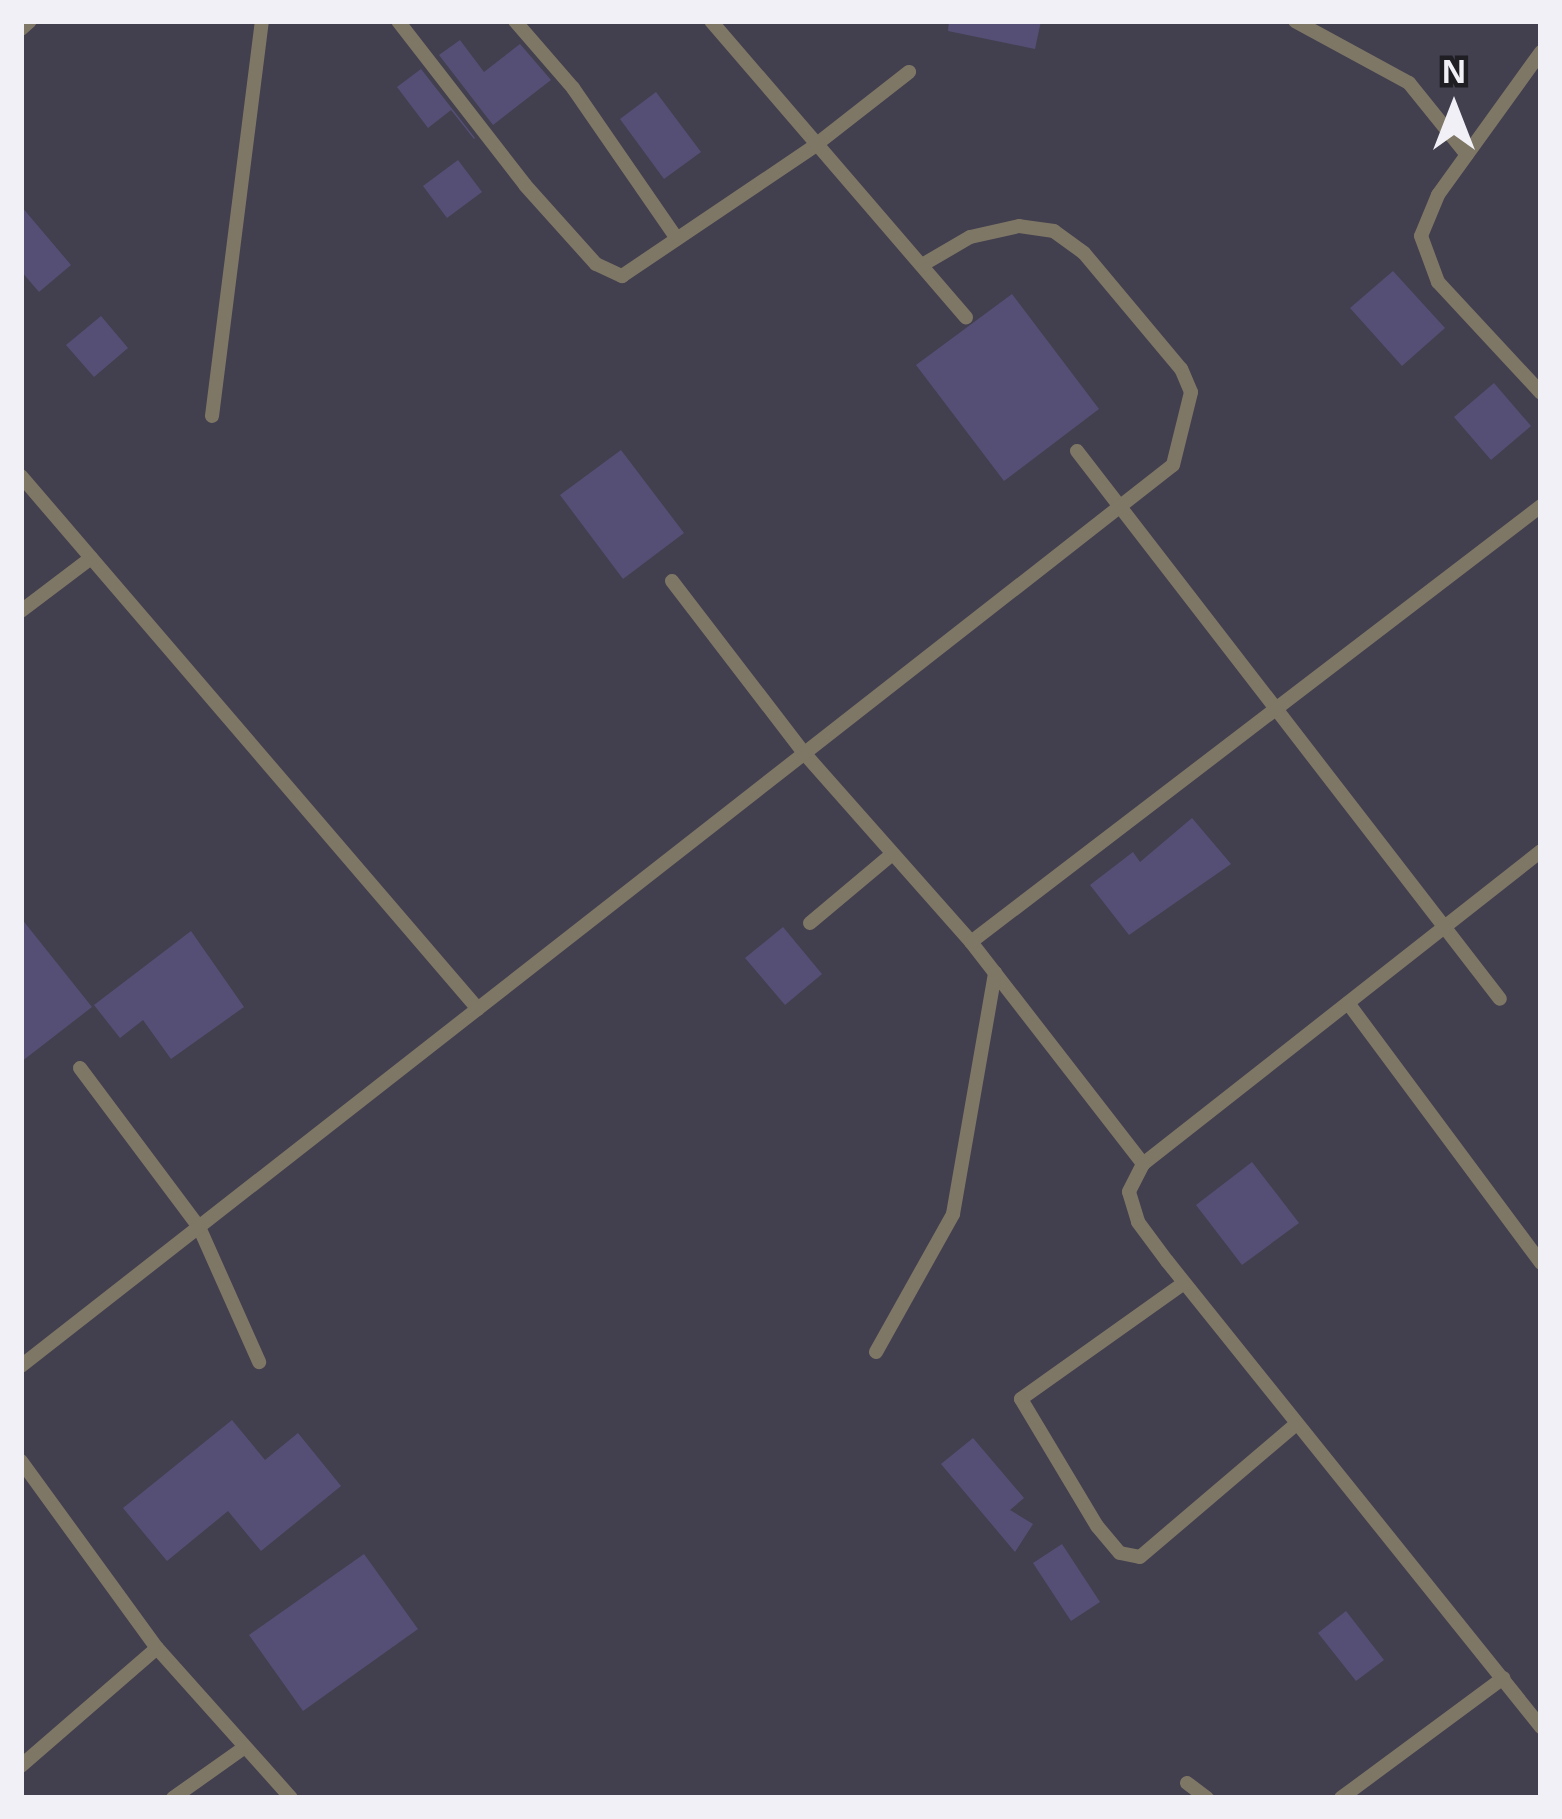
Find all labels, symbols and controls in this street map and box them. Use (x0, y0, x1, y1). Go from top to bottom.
north arrow (1394, 48, 1514, 168)
text: N (1442, 53, 1466, 90)

